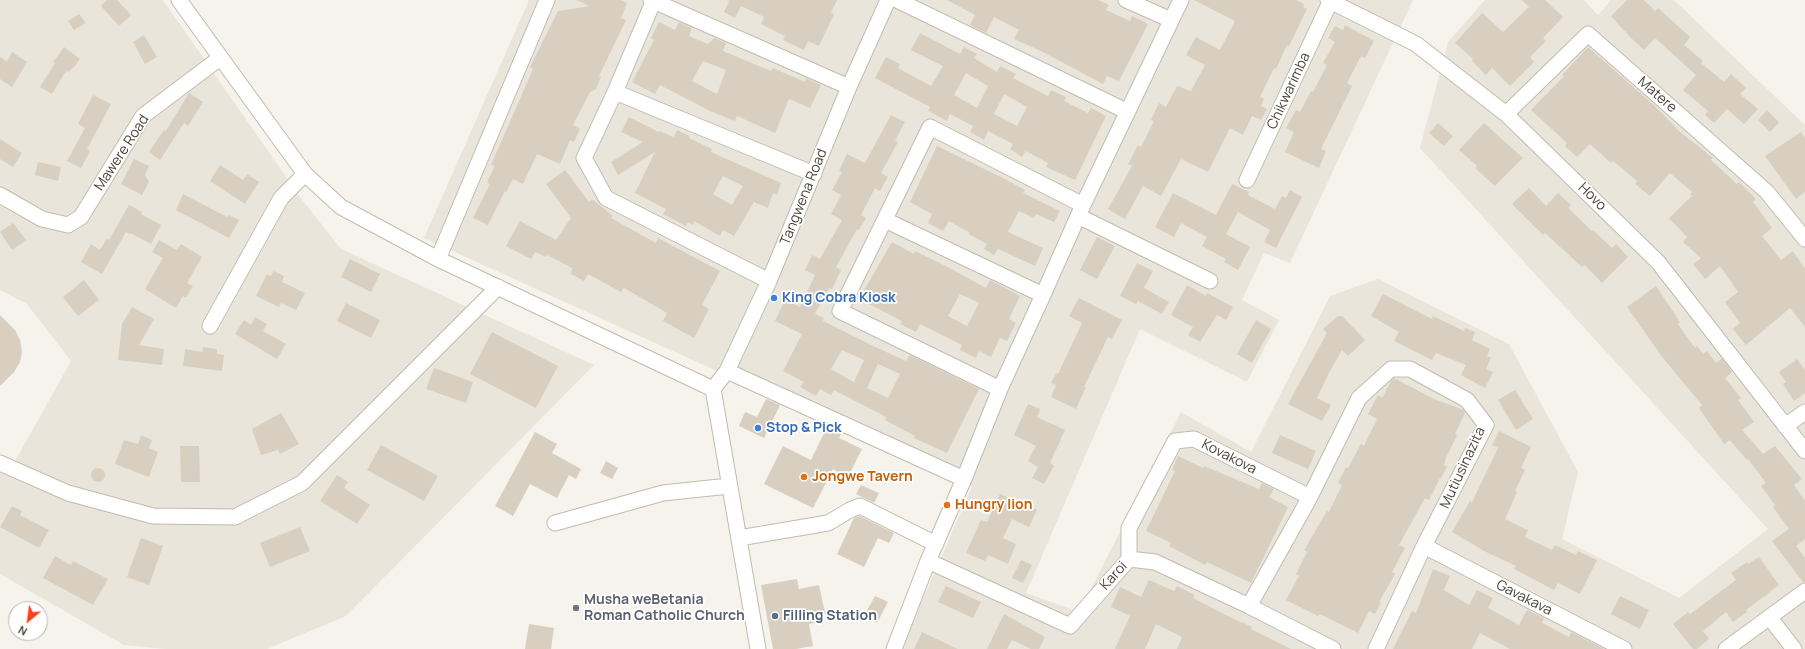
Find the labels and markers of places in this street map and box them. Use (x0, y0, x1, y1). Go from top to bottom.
place label: King Cobra Kiosk (782, 290, 896, 306)
marker: King Cobra Kiosk (769, 293, 779, 303)
place label: Stop & Pick (766, 420, 842, 436)
marker: Stop & Pick (753, 423, 763, 433)
place label: Jongwe Tavern (812, 469, 913, 485)
marker: Jongwe Tavern (799, 472, 809, 482)
place label: Hungry lion (955, 497, 1032, 513)
marker: Hungry lion (942, 500, 952, 510)
place label: Musha weBetania Roman Catholic Church (584, 592, 745, 624)
marker: Musha weBetania Roman Catholic Church (571, 603, 581, 613)
place label: Filling Station (783, 608, 877, 624)
marker: Filling Station (770, 611, 780, 621)

